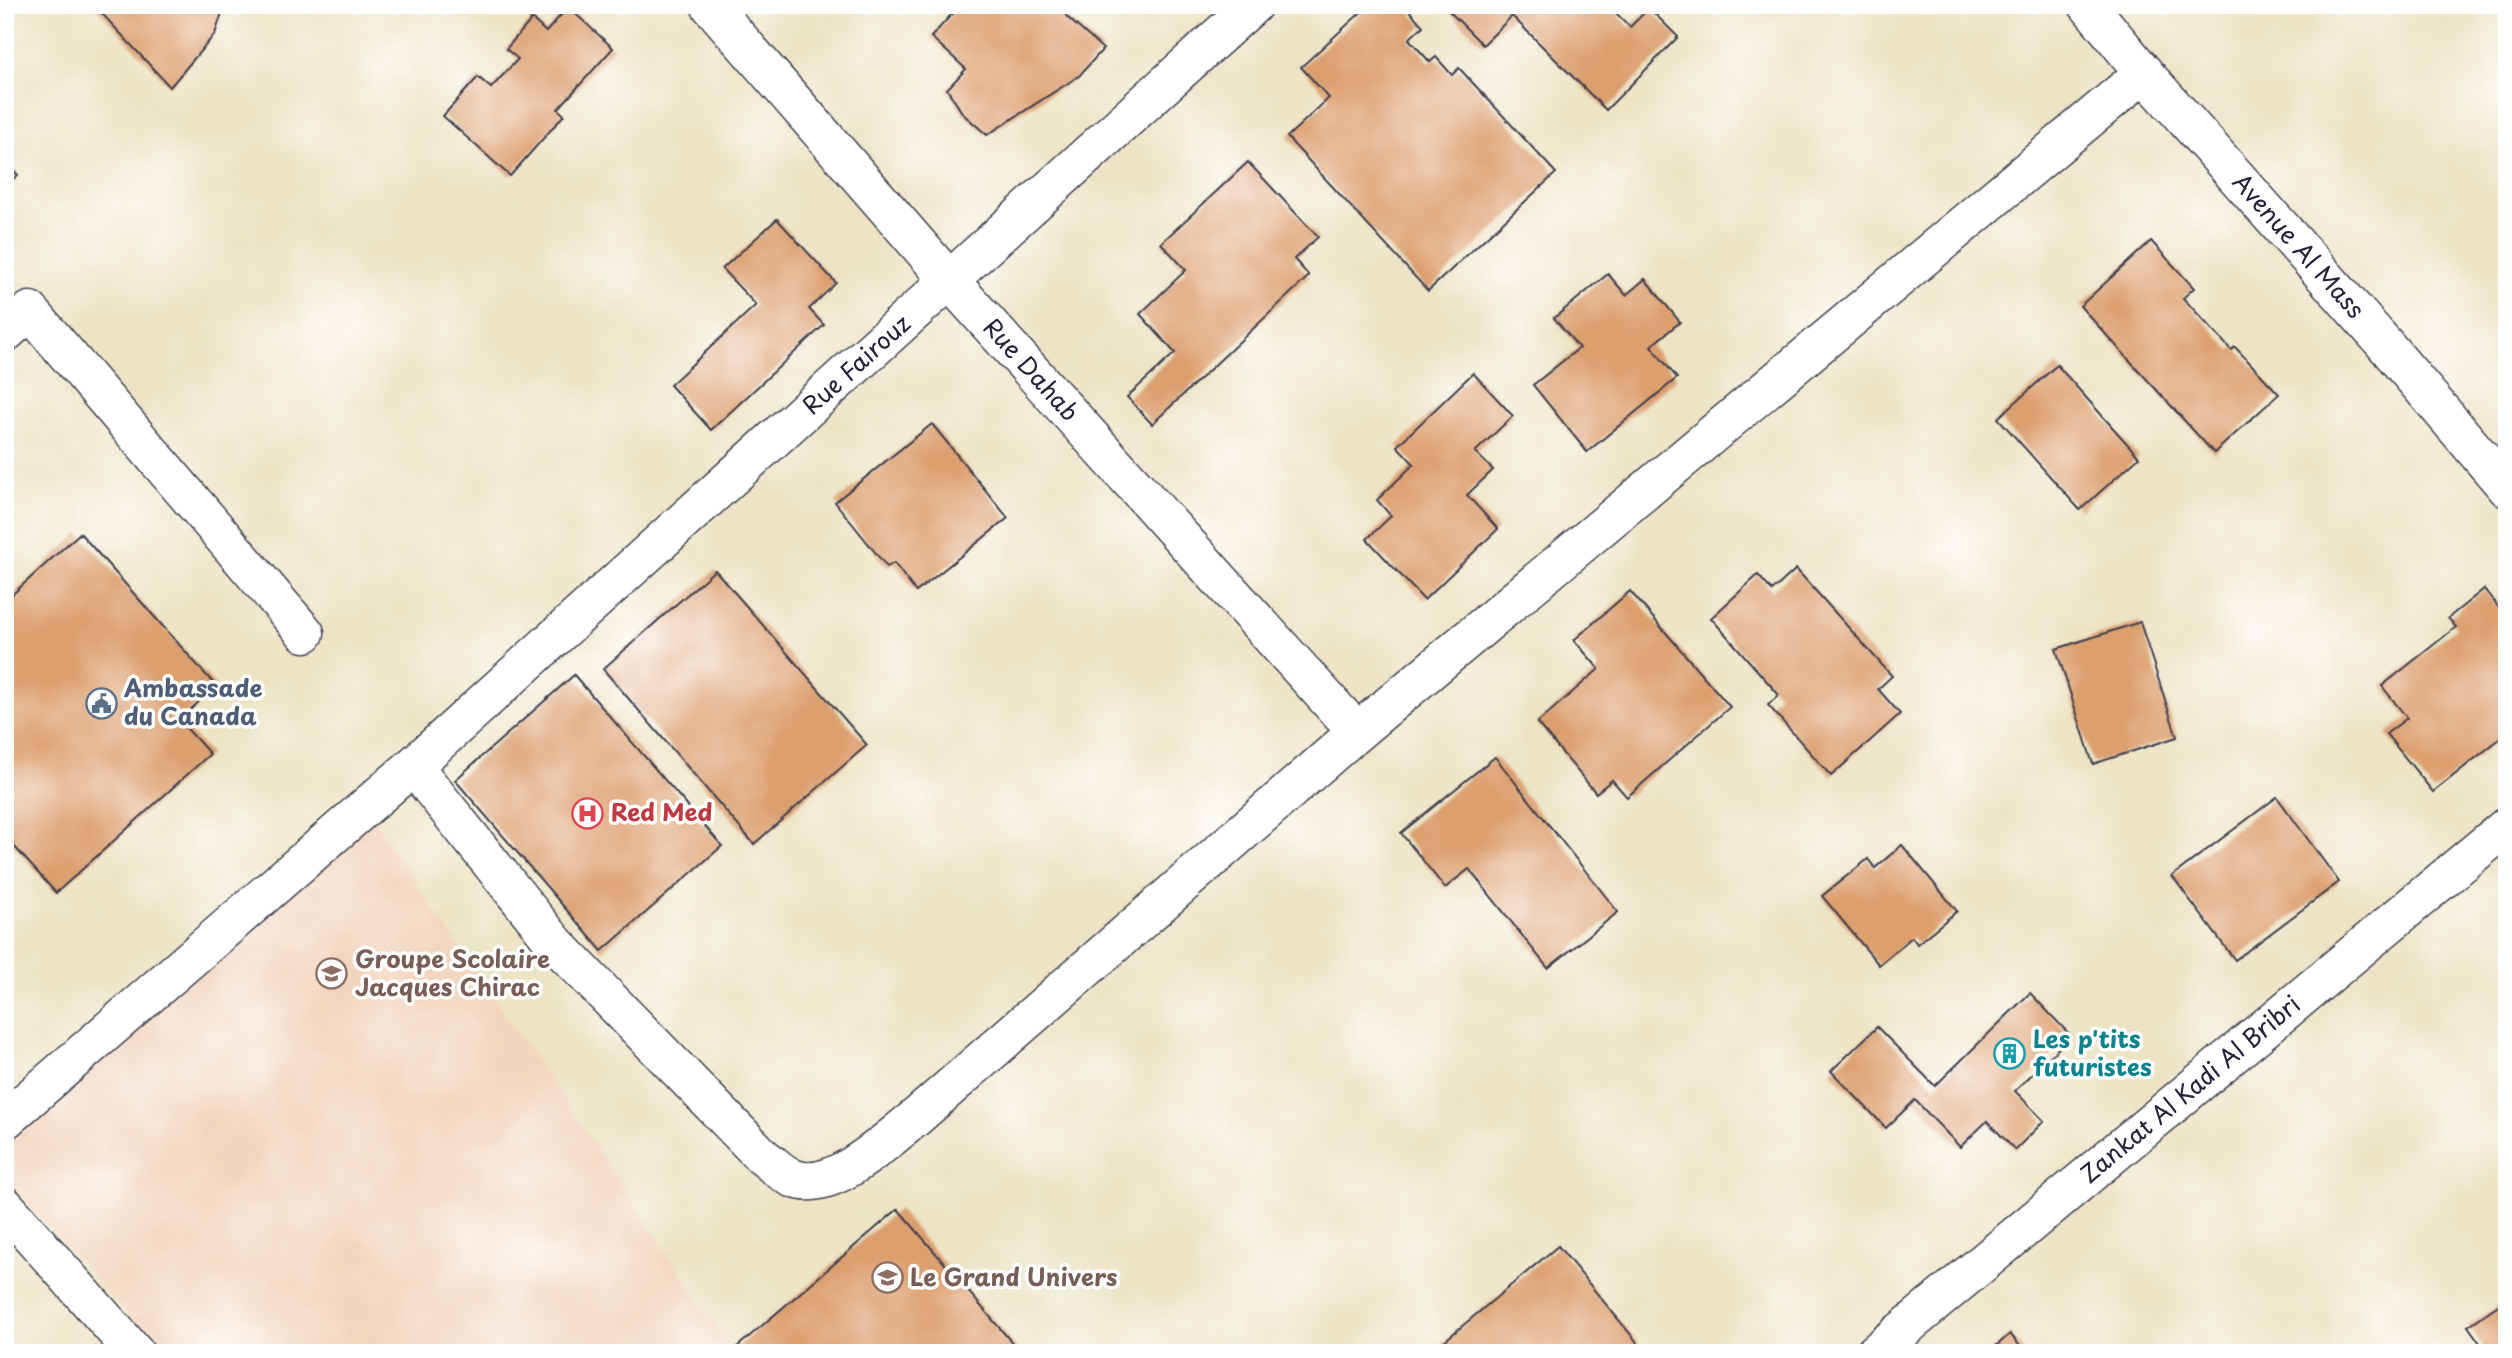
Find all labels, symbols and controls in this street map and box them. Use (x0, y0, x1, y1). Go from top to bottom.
street label: Avenue Al Mass (2225, 164, 2374, 326)
street label: Rue Fairouz (794, 305, 918, 422)
street label: Rue Dahab (976, 309, 1088, 428)
place label: Ambassade du Canada (123, 669, 262, 733)
public building icon: Ambassade du Canada (84, 686, 118, 720)
place label: Red Med (611, 793, 713, 829)
hospital icon: Red Med (571, 796, 605, 830)
place label: Groupe Scolaire Jacques Chirac (355, 940, 550, 1004)
school or university icon: Groupe Scolaire Jacques Chirac (315, 957, 349, 991)
street label: Zankat Al Kadi Al Bribri (2072, 986, 2307, 1191)
place label: Les p'tits futuristes (2033, 1020, 2152, 1084)
building icon: Les p'tits futuristes (1993, 1037, 2027, 1071)
place label: Le Grand Univers (910, 1258, 1117, 1294)
school or university icon: Le Grand Univers (870, 1261, 904, 1295)

